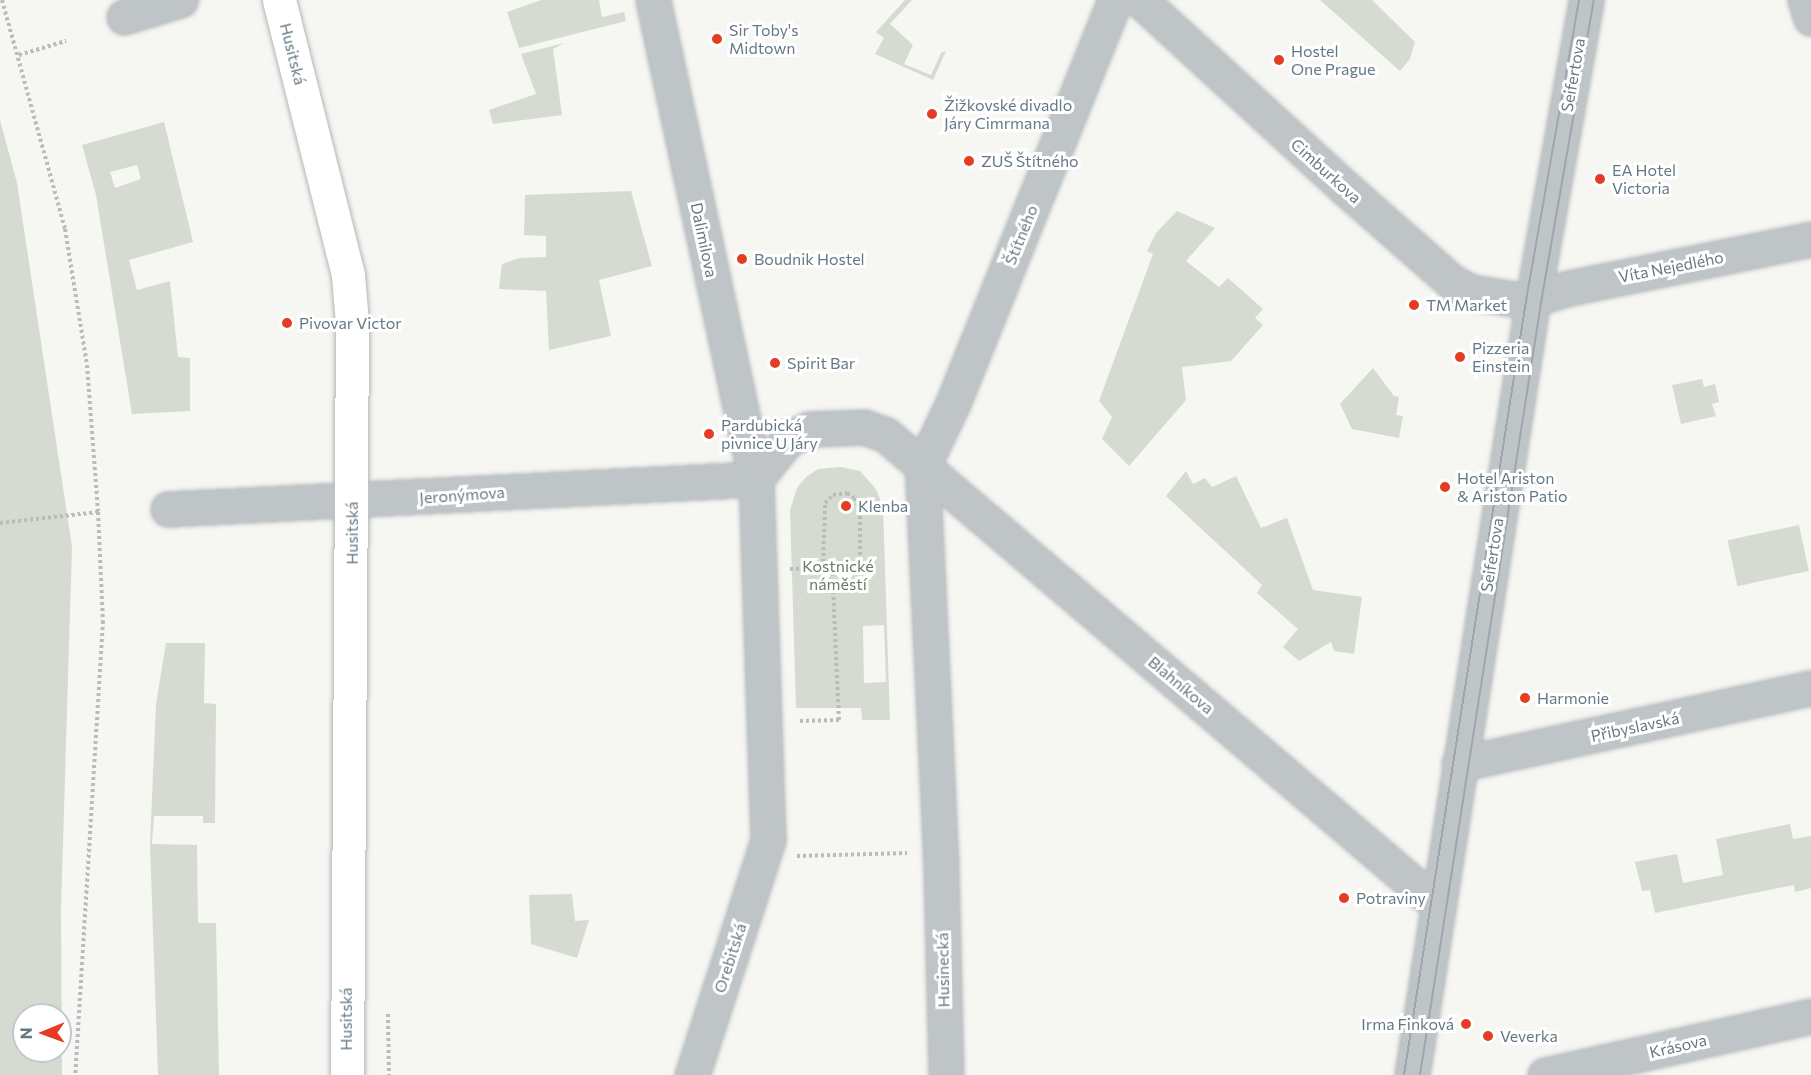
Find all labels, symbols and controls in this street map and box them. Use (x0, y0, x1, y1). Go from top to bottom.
place label: Sir Toby's Midtown (729, 20, 799, 58)
street label: Husitská (276, 21, 310, 87)
marker: Sir Toby's Midtown (710, 32, 724, 46)
street label: Seifertova (1557, 36, 1589, 114)
place label: Hostel One Prague (1291, 41, 1375, 79)
marker: Hostel One Prague (1272, 53, 1286, 67)
place label: Žižkovské divadlo Járy Cimrmana (944, 95, 1072, 133)
marker: Žižkovské divadlo Járy Cimrmana (925, 107, 939, 121)
street label: Cimburkova (1287, 134, 1365, 208)
place label: ZUŠ Štítného (981, 151, 1079, 171)
marker: ZUŠ Štítného (962, 154, 976, 168)
place label: EA Hotel Victoria (1612, 160, 1676, 198)
marker: EA Hotel Victoria (1593, 172, 1607, 186)
street label: Dalimilova (687, 201, 721, 279)
street label: Štítného (1000, 202, 1042, 268)
street label: Víta Nejedlého (1617, 247, 1725, 287)
place label: Boudnik Hostel (754, 249, 865, 269)
marker: Boudnik Hostel (735, 252, 749, 266)
place label: TM Market (1426, 295, 1507, 315)
marker: TM Market (1407, 298, 1421, 312)
place label: Pivovar Victor (299, 313, 402, 333)
marker: Pivovar Victor (280, 316, 294, 330)
place label: Pizzeria Einstein (1472, 338, 1530, 376)
marker: Pizzeria Einstein (1453, 350, 1467, 364)
place label: Spirit Bar (787, 353, 855, 373)
marker: Spirit Bar (768, 356, 782, 370)
place label: Pardubická pivnice U Járy (721, 415, 818, 453)
marker: Pardubická pivnice U Járy (702, 427, 716, 441)
place label: Hotel Ariston & Ariston Patio (1457, 468, 1567, 506)
marker: Hotel Ariston & Ariston Patio (1438, 480, 1452, 494)
street label: Jeronýmova (419, 482, 505, 508)
place label: Klenba (858, 496, 908, 516)
marker: Klenba (839, 499, 853, 513)
street label: Husitská (342, 501, 362, 565)
street label: Seifertova (1477, 517, 1507, 593)
park label: Kostnické náměstí (802, 556, 874, 594)
street label: Blahníkova (1144, 652, 1218, 718)
place label: Harmonie (1537, 688, 1609, 708)
marker: Harmonie (1518, 691, 1532, 705)
street label: Přibyslavská (1589, 708, 1681, 746)
place label: Potraviny (1356, 888, 1426, 908)
marker: Potraviny (1337, 891, 1351, 905)
street label: Orebitská (710, 921, 750, 995)
street label: Husinecká (933, 932, 953, 1008)
street label: Husitská (336, 987, 356, 1051)
north arrow (12, 1003, 72, 1063)
place label: Irma Finková (1361, 1014, 1454, 1034)
marker: Irma Finková (1459, 1017, 1473, 1031)
place label: Veverka (1500, 1026, 1558, 1046)
text: N (16, 1027, 35, 1039)
marker: Veverka (1481, 1029, 1495, 1043)
street label: Krásova (1647, 1030, 1709, 1062)

